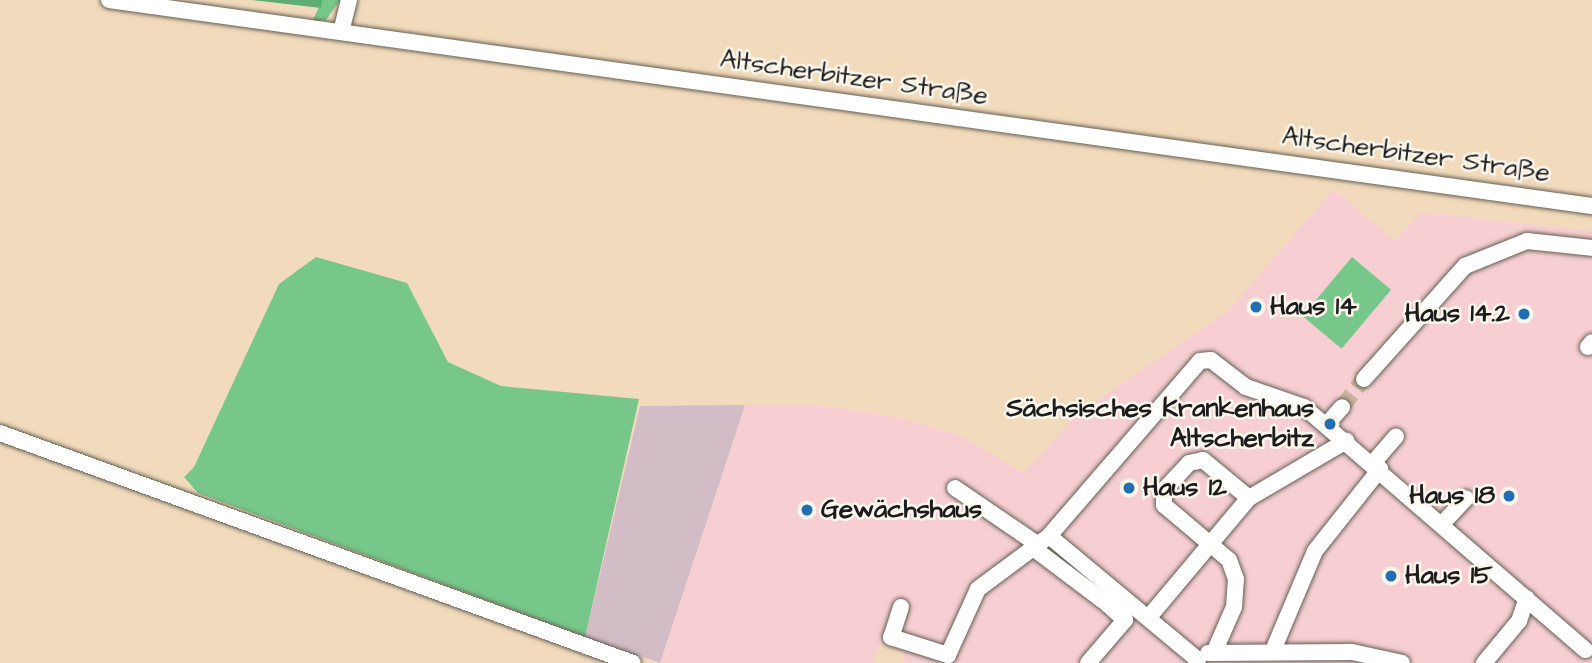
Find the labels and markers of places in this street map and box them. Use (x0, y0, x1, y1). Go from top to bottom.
place label: Haus 14 (1270, 291, 1357, 323)
place label: Haus 14.2 (1405, 298, 1510, 330)
marker: Haus 14 (1248, 299, 1264, 315)
marker: Haus 14.2 (1516, 306, 1532, 322)
place label: Sächsisches Krankenhaus Altscherbitz (1006, 393, 1314, 454)
marker: Sächsisches Krankenhaus Altscherbitz (1320, 414, 1340, 434)
place label: Haus 12 (1143, 472, 1227, 504)
marker: Haus 12 (1121, 480, 1137, 496)
place label: Haus 18 (1409, 480, 1495, 512)
marker: Haus 18 (1501, 488, 1517, 504)
place label: Gewächshaus (821, 494, 982, 526)
marker: Gewächshaus (799, 502, 815, 518)
place label: Haus 15 (1405, 560, 1492, 592)
marker: Haus 15 (1383, 568, 1399, 584)

